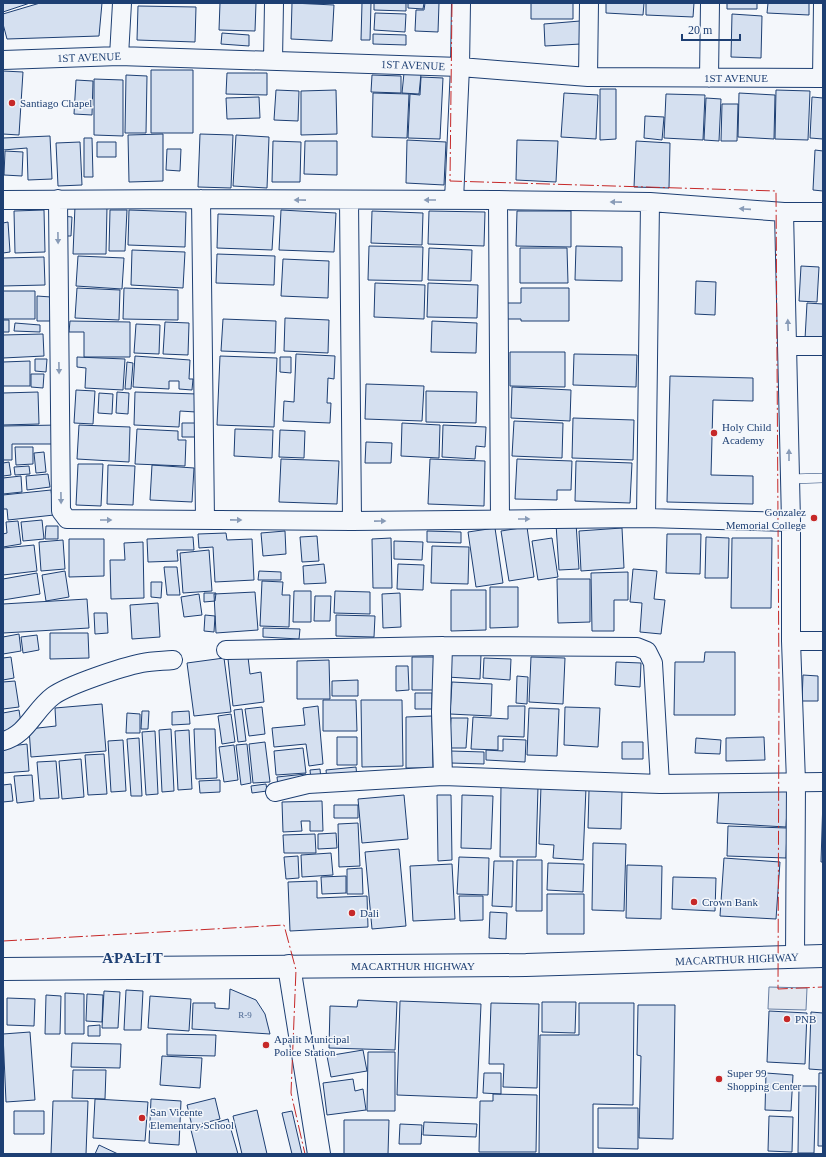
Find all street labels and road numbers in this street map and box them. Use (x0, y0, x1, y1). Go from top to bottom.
street label: 1ST AVENUE (57, 50, 122, 64)
street label: 1ST AVENUE (381, 58, 446, 72)
street label: 1ST AVENUE (704, 72, 768, 84)
street label: MACARTHUR HIGHWAY (675, 951, 799, 967)
street label: MACARTHUR HIGHWAY (351, 960, 475, 972)

